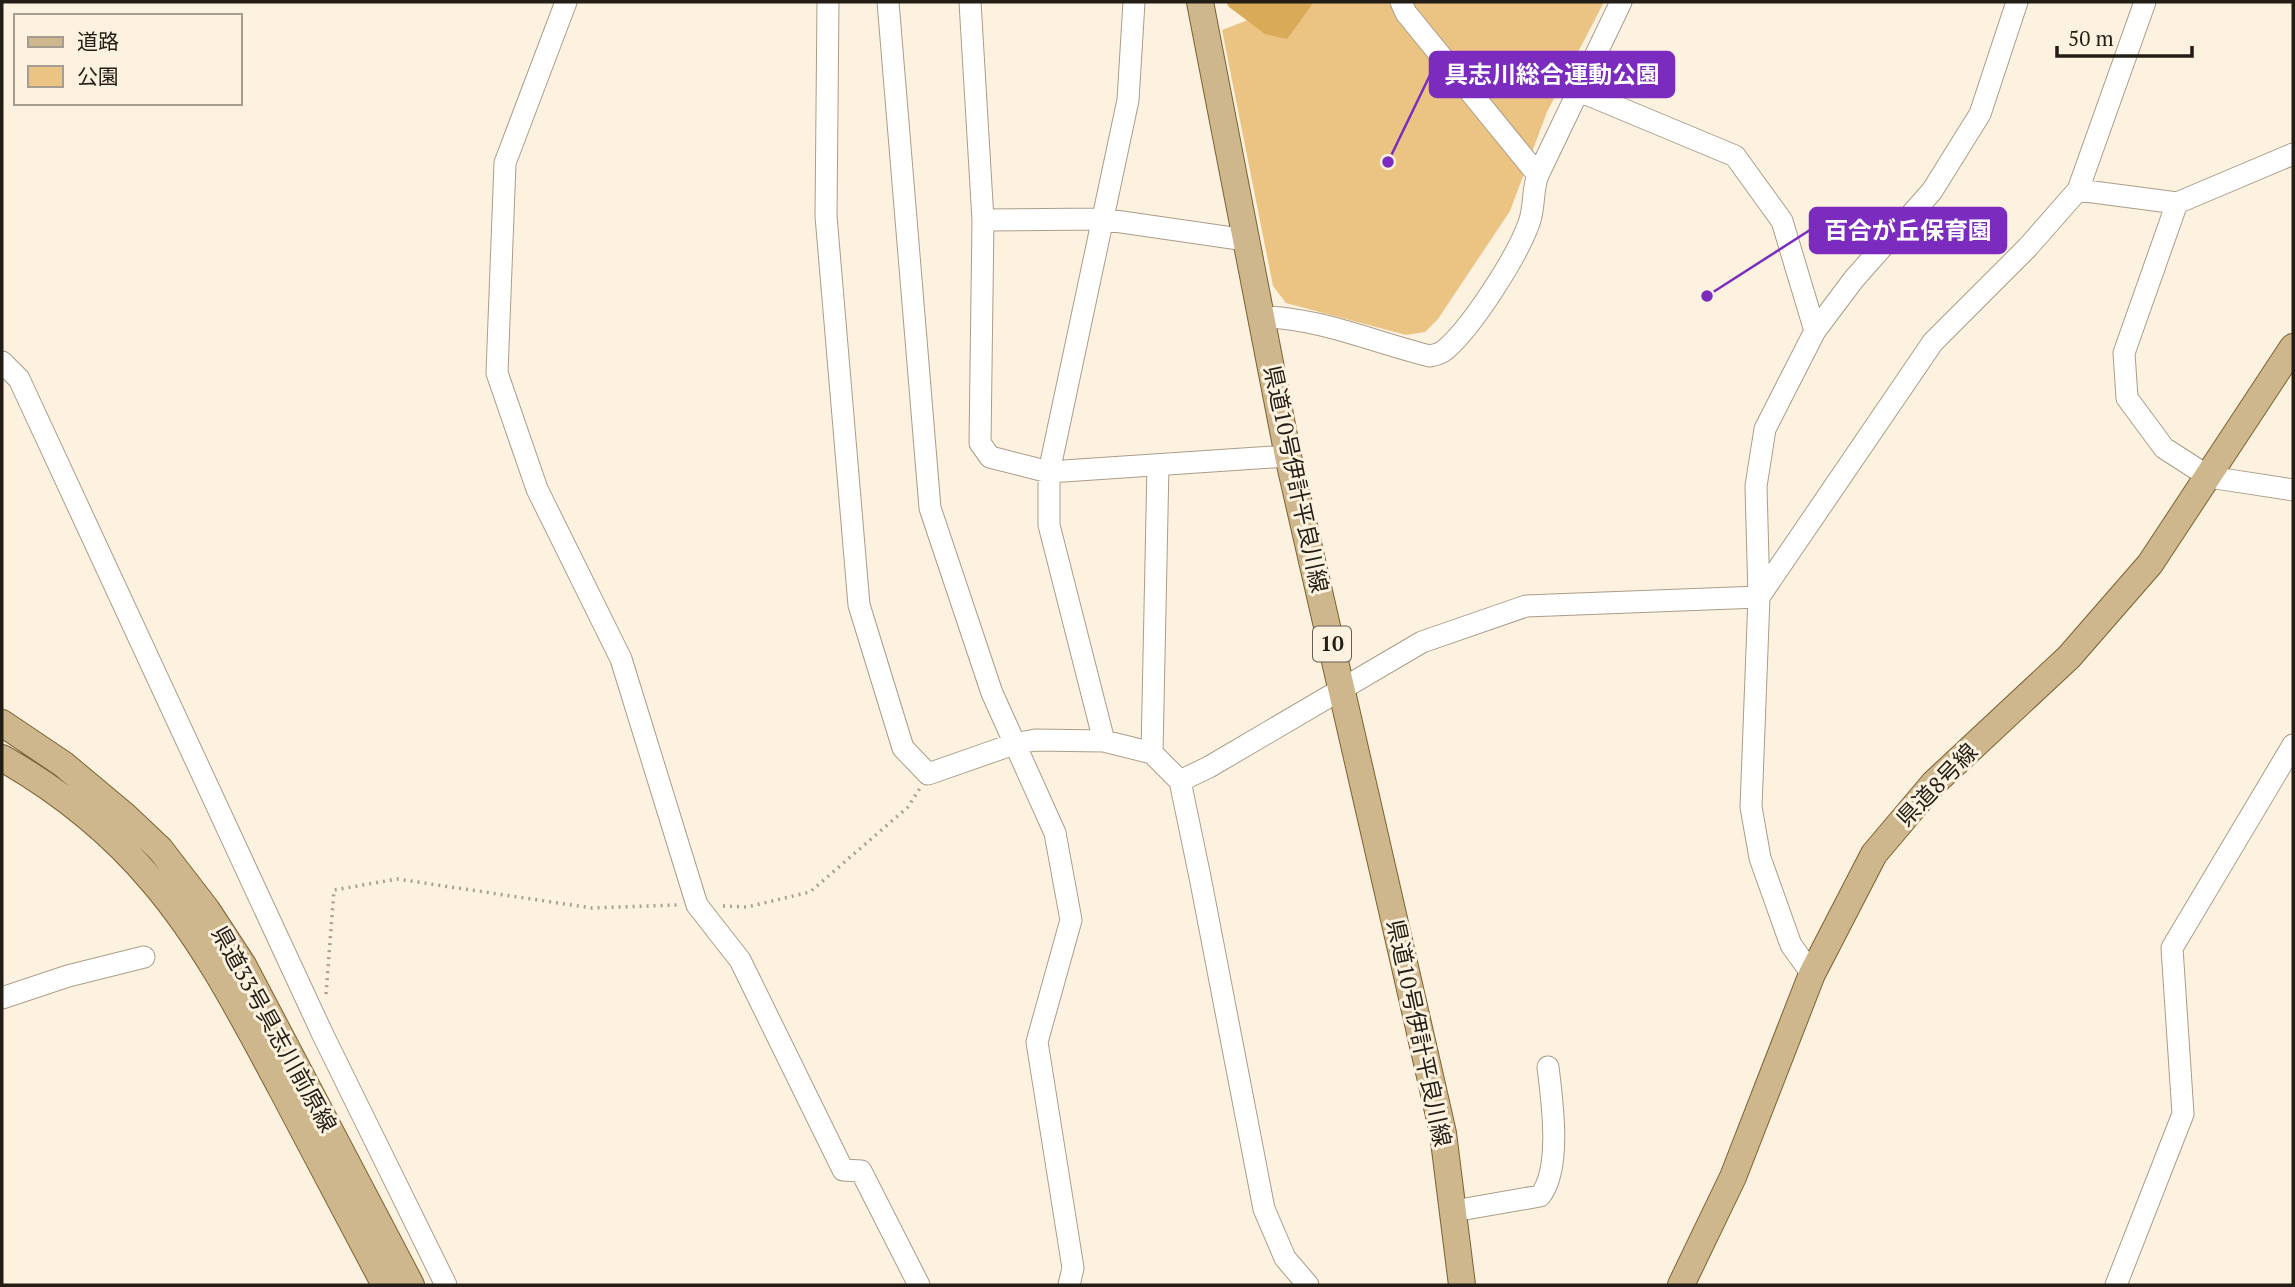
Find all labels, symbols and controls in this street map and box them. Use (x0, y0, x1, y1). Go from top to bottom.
legend (14, 14, 242, 105)
scale bar (2057, 14, 2192, 58)
text: 50 m (2068, 24, 2114, 52)
text: 道路 (77, 27, 119, 55)
callout: 具志川総合運動公園 (1430, 52, 1674, 97)
text: 具志川総合運動公園 (1444, 58, 1660, 90)
text: 公園 (77, 62, 119, 90)
callout: 百合が丘保育園 (1810, 208, 2006, 253)
text: 百合が丘保育園 (1824, 214, 1992, 246)
street label: 県道10号伊計平良川線 (1257, 362, 1336, 595)
road number: 10 (1313, 626, 1351, 662)
street label: 県道8号線 (1889, 736, 1984, 833)
street label: 県道10号伊計平良川線 (1380, 916, 1459, 1149)
street label: 県道33号具志川前原線 (205, 920, 344, 1138)

